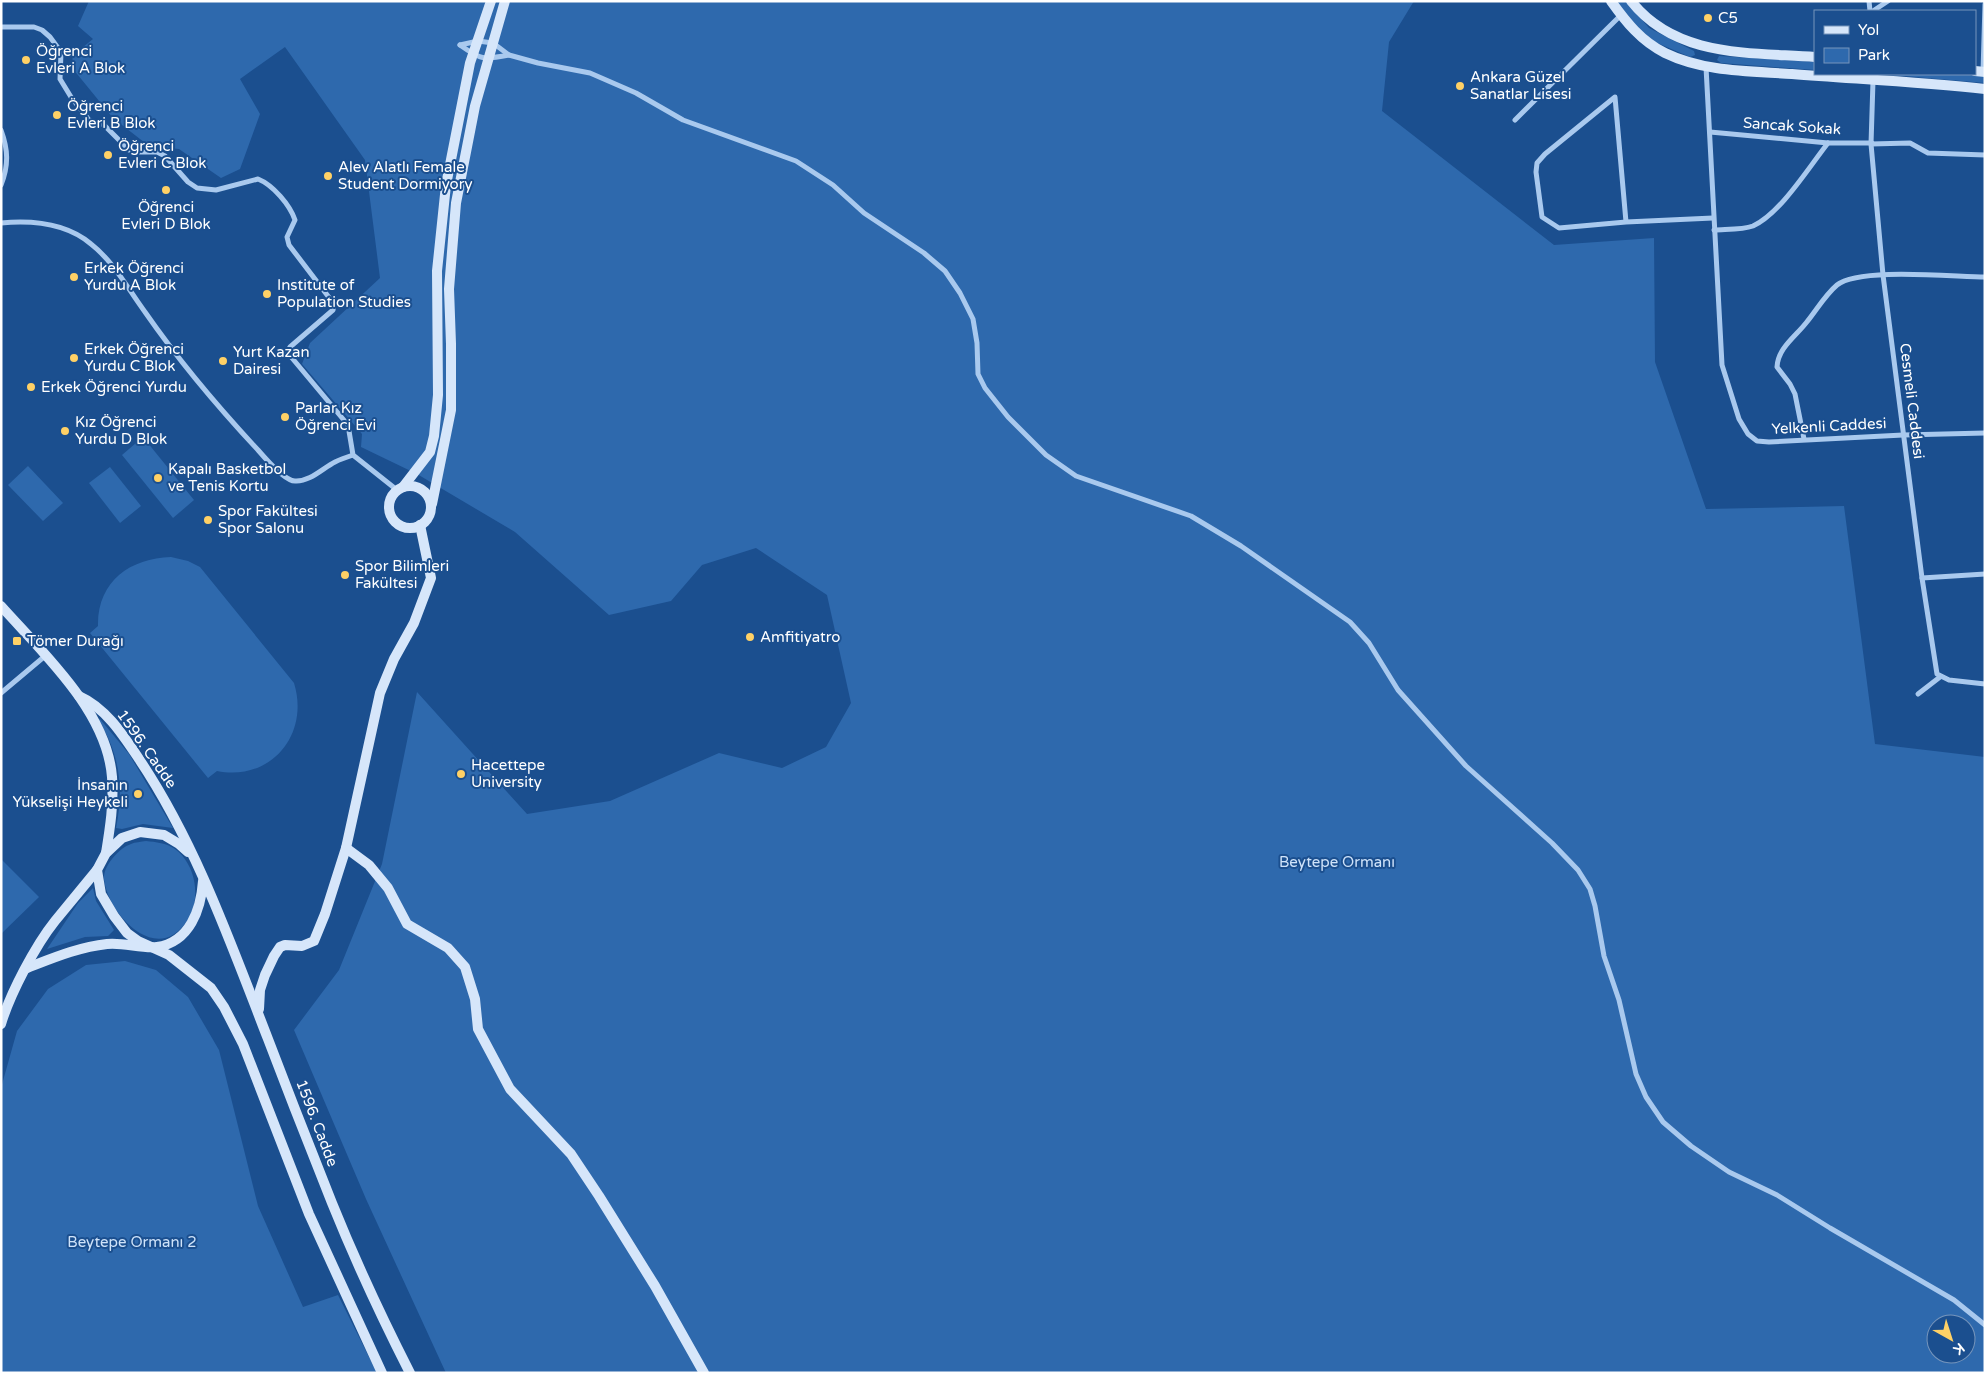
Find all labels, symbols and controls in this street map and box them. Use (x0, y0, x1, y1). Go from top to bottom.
place label: C5 (1718, 9, 1738, 27)
legend (1814, 10, 1976, 75)
marker: C5 (1702, 12, 1714, 24)
text: Yol (1858, 21, 1879, 39)
place label: Öğrenci Evleri A Blok (36, 42, 125, 77)
text: Park (1858, 46, 1890, 64)
marker: Öğrenci Evleri A Blok (20, 54, 32, 66)
place label: Ankara Güzel Sanatlar Lisesi (1470, 68, 1572, 103)
marker: Ankara Güzel Sanatlar Lisesi (1454, 80, 1466, 92)
place label: Öğrenci Evleri B Blok (67, 97, 156, 132)
marker: Öğrenci Evleri B Blok (51, 109, 63, 121)
street label: Sancak Sokak (1742, 114, 1842, 138)
place label: Öğrenci Evleri C Blok (118, 137, 207, 172)
marker: Öğrenci Evleri C Blok (102, 149, 114, 161)
place label: Alev Alatlı Female Student Dormiyory (338, 158, 473, 193)
marker: Alev Alatlı Female Student Dormiyory (322, 170, 334, 182)
marker: Öğrenci Evleri D Blok (160, 184, 172, 196)
place label: Öğrenci Evleri D Blok (121, 198, 211, 233)
place label: Erkek Öğrenci Yurdu A Blok (84, 259, 184, 294)
marker: Erkek Öğrenci Yurdu A Blok (68, 271, 80, 283)
place label: Institute of Population Studies (277, 276, 411, 311)
marker: Institute of Population Studies (261, 288, 273, 300)
place label: Erkek Öğrenci Yurdu C Blok (84, 340, 184, 375)
street label: Cesmeli Caddesi (1896, 342, 1928, 460)
place label: Yurt Kazan Dairesi (233, 343, 310, 378)
marker: Erkek Öğrenci Yurdu C Blok (68, 352, 80, 364)
marker: Yurt Kazan Dairesi (217, 355, 229, 367)
place label: Erkek Öğrenci Yurdu (41, 378, 187, 396)
marker: Erkek Öğrenci Yurdu (25, 381, 37, 393)
place label: Parlar Kız Öğrenci Evi (295, 399, 376, 434)
marker: Parlar Kız Öğrenci Evi (279, 411, 291, 423)
place label: Kız Öğrenci Yurdu D Blok (75, 413, 167, 448)
street label: Yelkenli Caddesi (1771, 414, 1887, 438)
marker: Kız Öğrenci Yurdu D Blok (59, 425, 71, 437)
place label: Kapalı Basketbol ve Tenis Kortu (168, 460, 286, 495)
marker: Kapalı Basketbol ve Tenis Kortu (152, 472, 164, 484)
place label: Spor Fakültesi Spor Salonu (218, 502, 318, 537)
marker: Spor Fakültesi Spor Salonu (202, 514, 214, 526)
place label: Spor Bilimleri Fakültesi (355, 557, 449, 592)
marker: Spor Bilimleri Fakültesi (339, 569, 351, 581)
place label: Amfitiyatro (760, 628, 840, 646)
marker: Amfitiyatro (744, 631, 756, 643)
place label: Tömer Durağı (27, 632, 124, 650)
marker: Tömer Durağı (11, 635, 23, 647)
street label: 1596. Cadde (113, 706, 181, 792)
place label: Hacettepe University (471, 756, 545, 791)
marker: Hacettepe University (455, 768, 467, 780)
place label: İnsanın Yükselişi Heykeli (13, 776, 128, 811)
marker: İnsanın Yükselişi Heykeli (132, 788, 144, 800)
park label: Beytepe Ormanı (1279, 853, 1395, 871)
street label: 1596. Cadde (292, 1077, 342, 1169)
park label: Beytepe Ormanı 2 (67, 1233, 197, 1251)
north arrow (1926, 1314, 1976, 1364)
text: K (1949, 1339, 1968, 1359)

